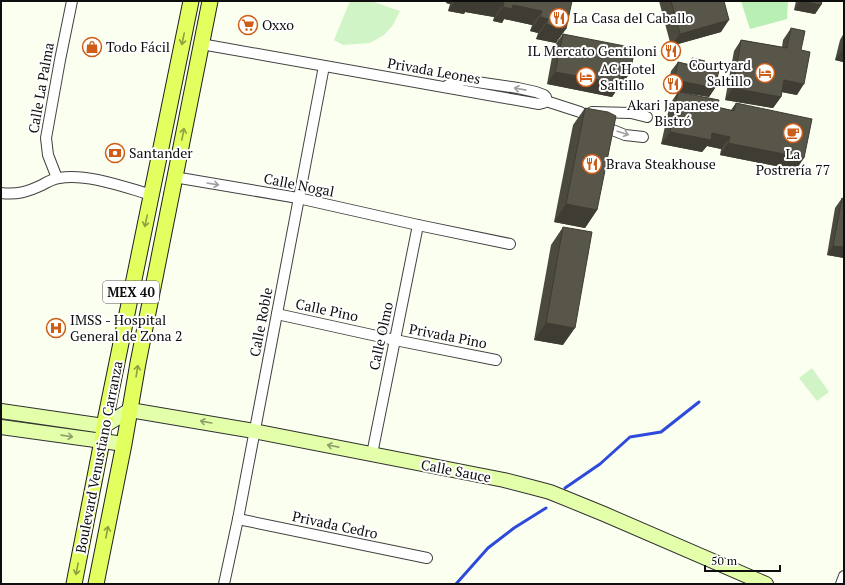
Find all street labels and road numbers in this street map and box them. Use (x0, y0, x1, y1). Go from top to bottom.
street label: Calle La Palma (23, 41, 58, 135)
street label: Privada Leones (386, 53, 482, 88)
street label: Calle Nogal (262, 168, 336, 201)
road number: MEX 40 (103, 281, 159, 303)
street label: Calle Roble (244, 286, 277, 358)
street label: Calle Pino (294, 294, 360, 325)
street label: Calle Olmo (364, 300, 397, 372)
street label: Privada Pino (408, 319, 489, 352)
street label: Boulevard Venustiano Carranza (71, 359, 126, 555)
street label: Calle Sauce (419, 454, 493, 487)
street label: Privada Cedro (291, 506, 380, 543)

